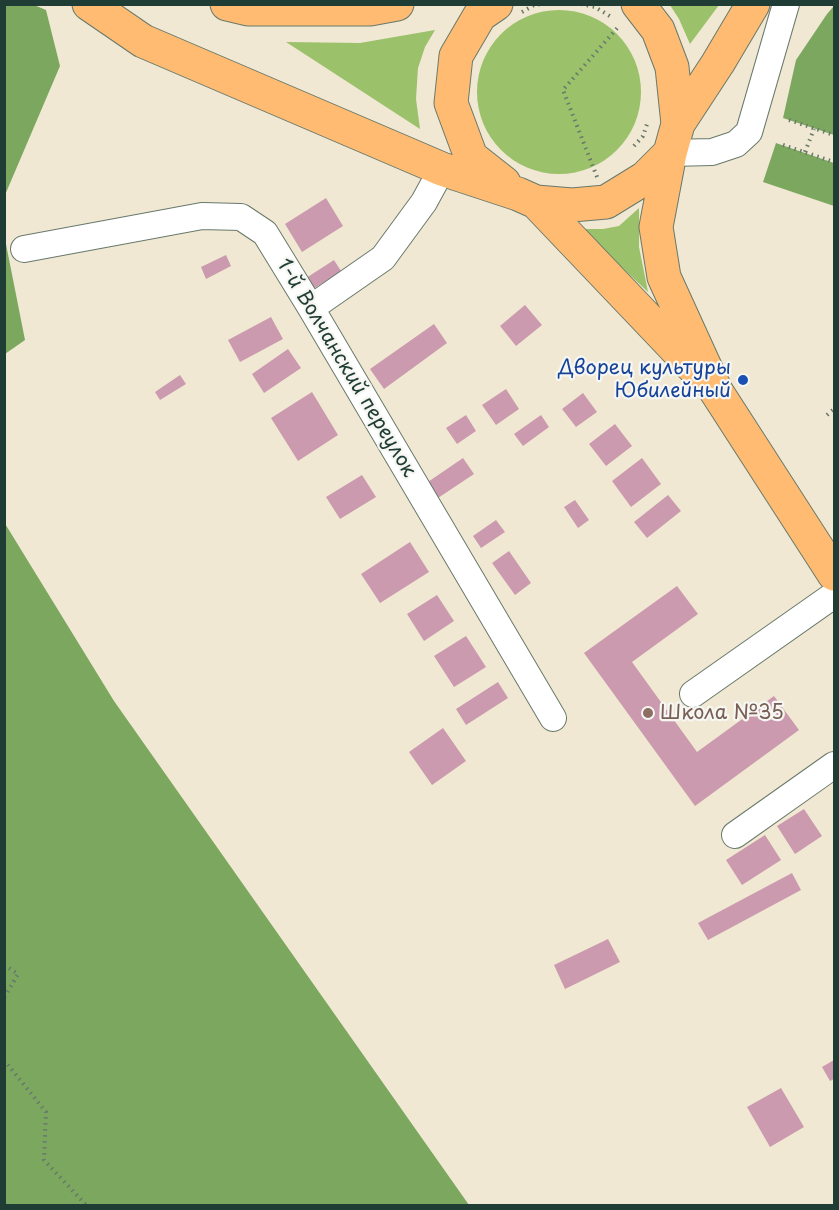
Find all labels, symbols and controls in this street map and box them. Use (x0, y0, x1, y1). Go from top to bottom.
street label: 1-й Волчанский переулок (271, 255, 421, 481)
place label: Дворец культуры Юбилейный (558, 356, 731, 403)
marker: Дворец культуры Юбилейный (736, 373, 750, 387)
place label: Школа №35 (660, 701, 784, 725)
marker: Школа №35 (641, 706, 655, 720)

